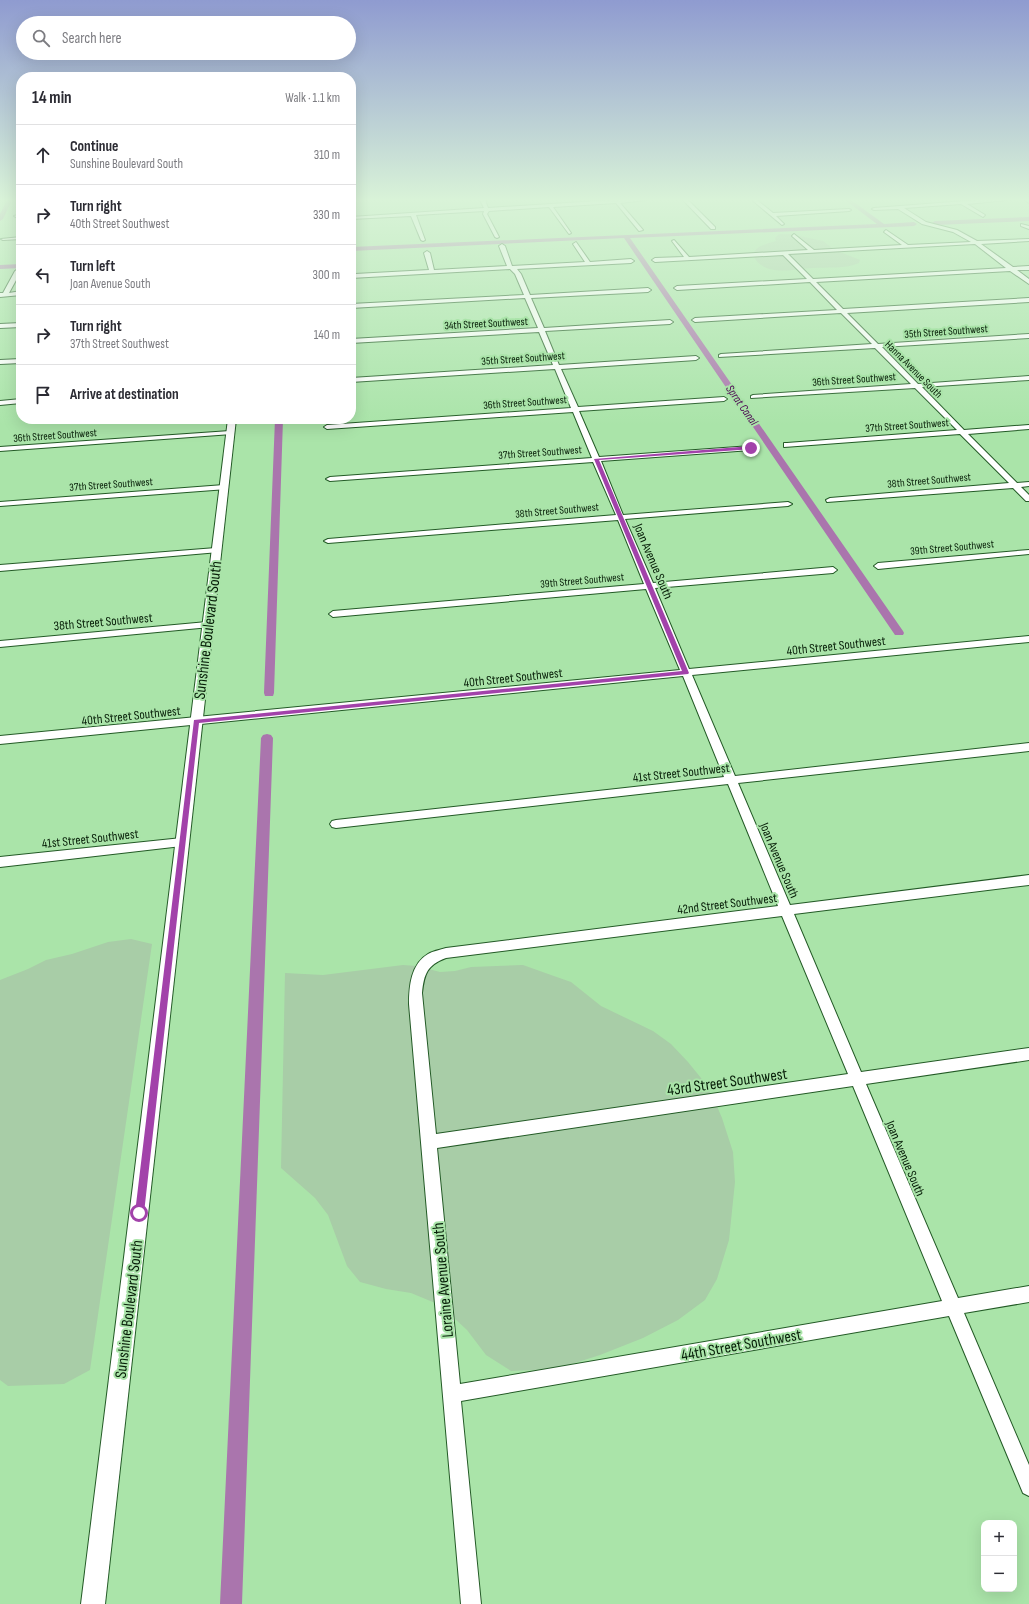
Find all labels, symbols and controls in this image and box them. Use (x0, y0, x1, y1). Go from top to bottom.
search box (16, 16, 356, 60)
icon: search (30, 27, 52, 49)
text: Search here (62, 29, 122, 48)
text: 14 min (32, 88, 72, 108)
text: Walk · 1.1 km (285, 90, 340, 106)
text: Continue (70, 137, 119, 156)
icon: ahead (32, 144, 54, 166)
text: 310 m (314, 147, 340, 163)
text: Sunshine Boulevard South (70, 156, 183, 172)
text: Turn right (70, 197, 122, 216)
icon: right (32, 204, 54, 226)
text: 330 m (313, 207, 340, 223)
text: 40th Street Southwest (70, 216, 169, 232)
text: Turn left (70, 257, 115, 276)
icon: left (32, 264, 54, 286)
text: 300 m (313, 267, 340, 283)
text: Joan Avenue South (70, 276, 150, 292)
street label: 34th Street Southwest (444, 315, 529, 332)
text: Turn right (70, 317, 122, 336)
street label: 35th Street Southwest (904, 322, 989, 341)
icon: right (32, 324, 54, 346)
text: 140 m (314, 327, 340, 343)
text: 37th Street Southwest (70, 336, 169, 352)
street label: Hanna Avenue South (882, 338, 945, 401)
street label: 35th Street Southwest (481, 349, 566, 368)
street label: 36th Street Southwest (812, 370, 897, 389)
water label: Sprat Canal (722, 382, 761, 429)
icon: arrive (32, 384, 54, 406)
text: Arrive at destination (70, 385, 179, 404)
street label: 36th Street Southwest (483, 393, 568, 412)
street label: 37th Street Southwest (865, 416, 950, 435)
street label: 36th Street Southwest (13, 426, 98, 445)
route end (742, 439, 760, 457)
street label: 37th Street Southwest (498, 443, 583, 462)
street label: 38th Street Southwest (887, 470, 972, 491)
street label: 37th Street Southwest (69, 475, 154, 494)
street label: 38th Street Southwest (515, 500, 600, 521)
street label: Joan Avenue South (630, 520, 676, 602)
street label: 39th Street Southwest (910, 537, 995, 558)
street label: Sunshine Boulevard South (191, 560, 226, 700)
street label: 39th Street Southwest (540, 570, 625, 591)
street label: 38th Street Southwest (53, 610, 153, 634)
street label: 40th Street Southwest (786, 633, 886, 659)
street label: 40th Street Southwest (463, 665, 563, 691)
street label: 40th Street Southwest (81, 703, 181, 729)
street label: 41st Street Southwest (632, 760, 730, 786)
street label: Joan Avenue South (756, 819, 802, 901)
street label: 41st Street Southwest (41, 826, 139, 852)
street label: 42nd Street Southwest (676, 890, 778, 918)
street label: 43rd Street Southwest (666, 1065, 789, 1100)
street label: Joan Avenue South (882, 1117, 928, 1199)
route start (130, 1204, 148, 1222)
street label: Loraine Avenue South (429, 1222, 458, 1338)
street label: Sunshine Boulevard South (112, 1239, 147, 1379)
street label: 44th Street Southwest (680, 1326, 803, 1365)
map controls (981, 1520, 1017, 1592)
button: + (981, 1520, 1017, 1556)
button: − (981, 1556, 1017, 1592)

